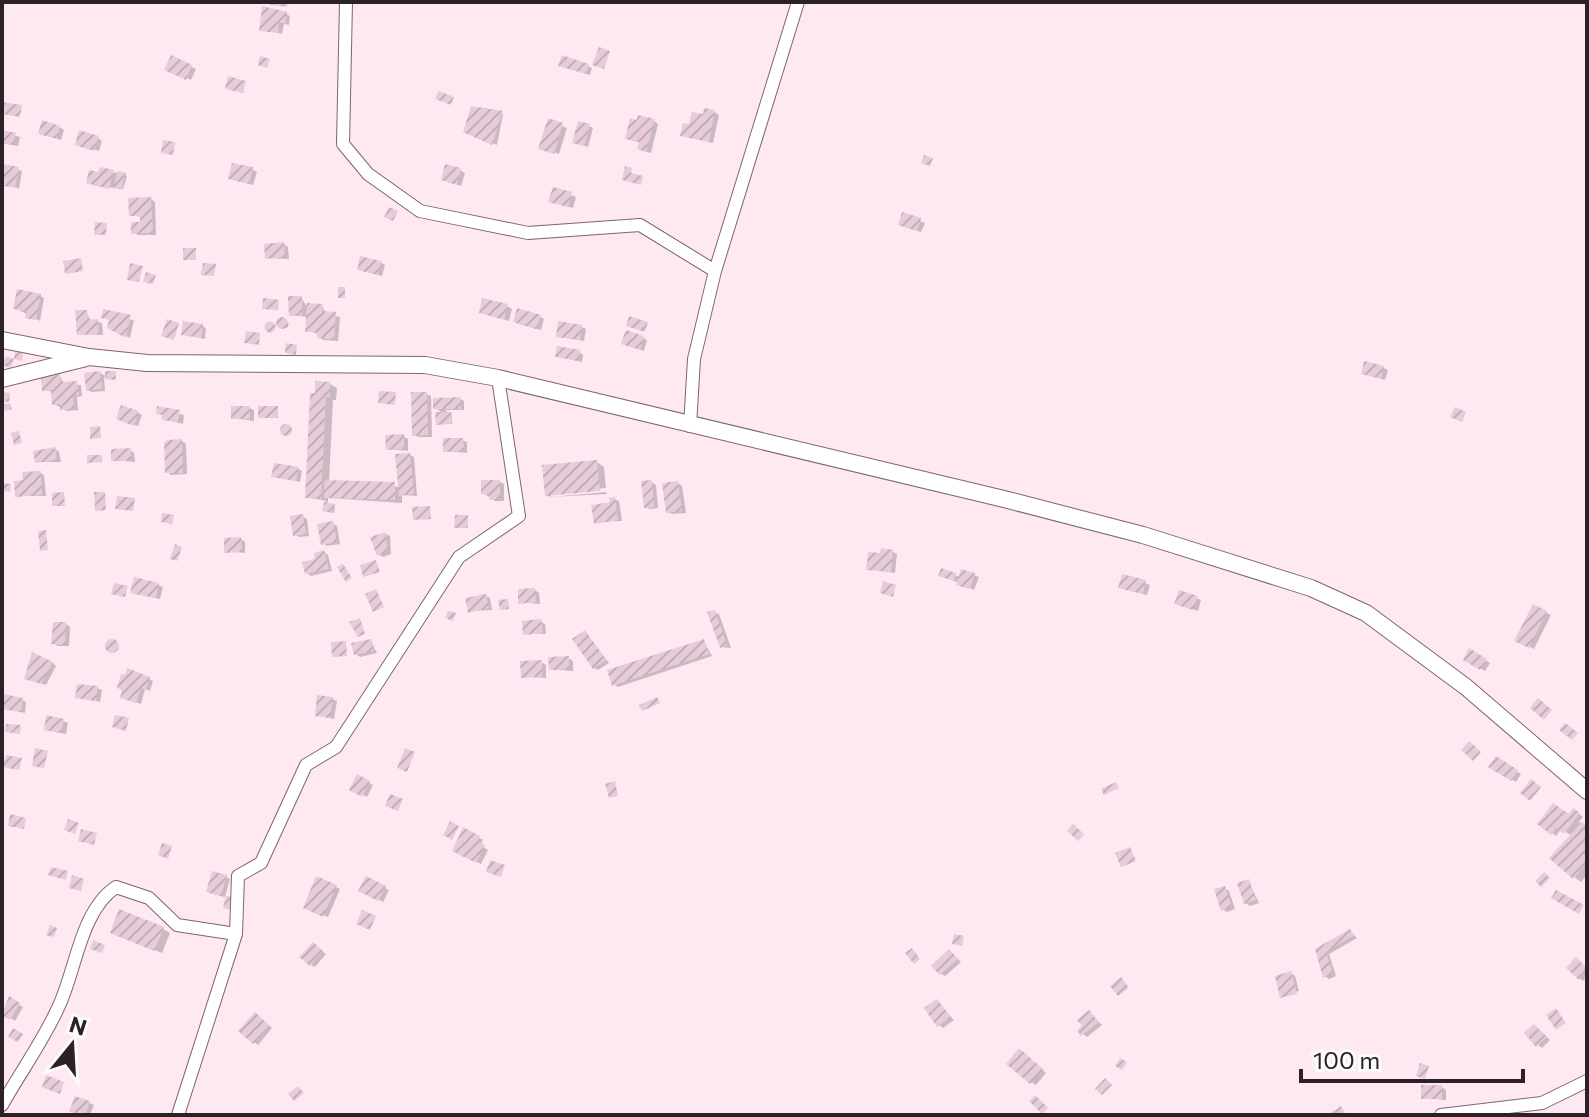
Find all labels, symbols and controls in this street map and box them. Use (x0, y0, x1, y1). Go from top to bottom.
north arrow (32, 1005, 112, 1085)
text: N (66, 1010, 90, 1041)
scale bar (1301, 1033, 1523, 1083)
text: 100 m (1313, 1045, 1380, 1074)

